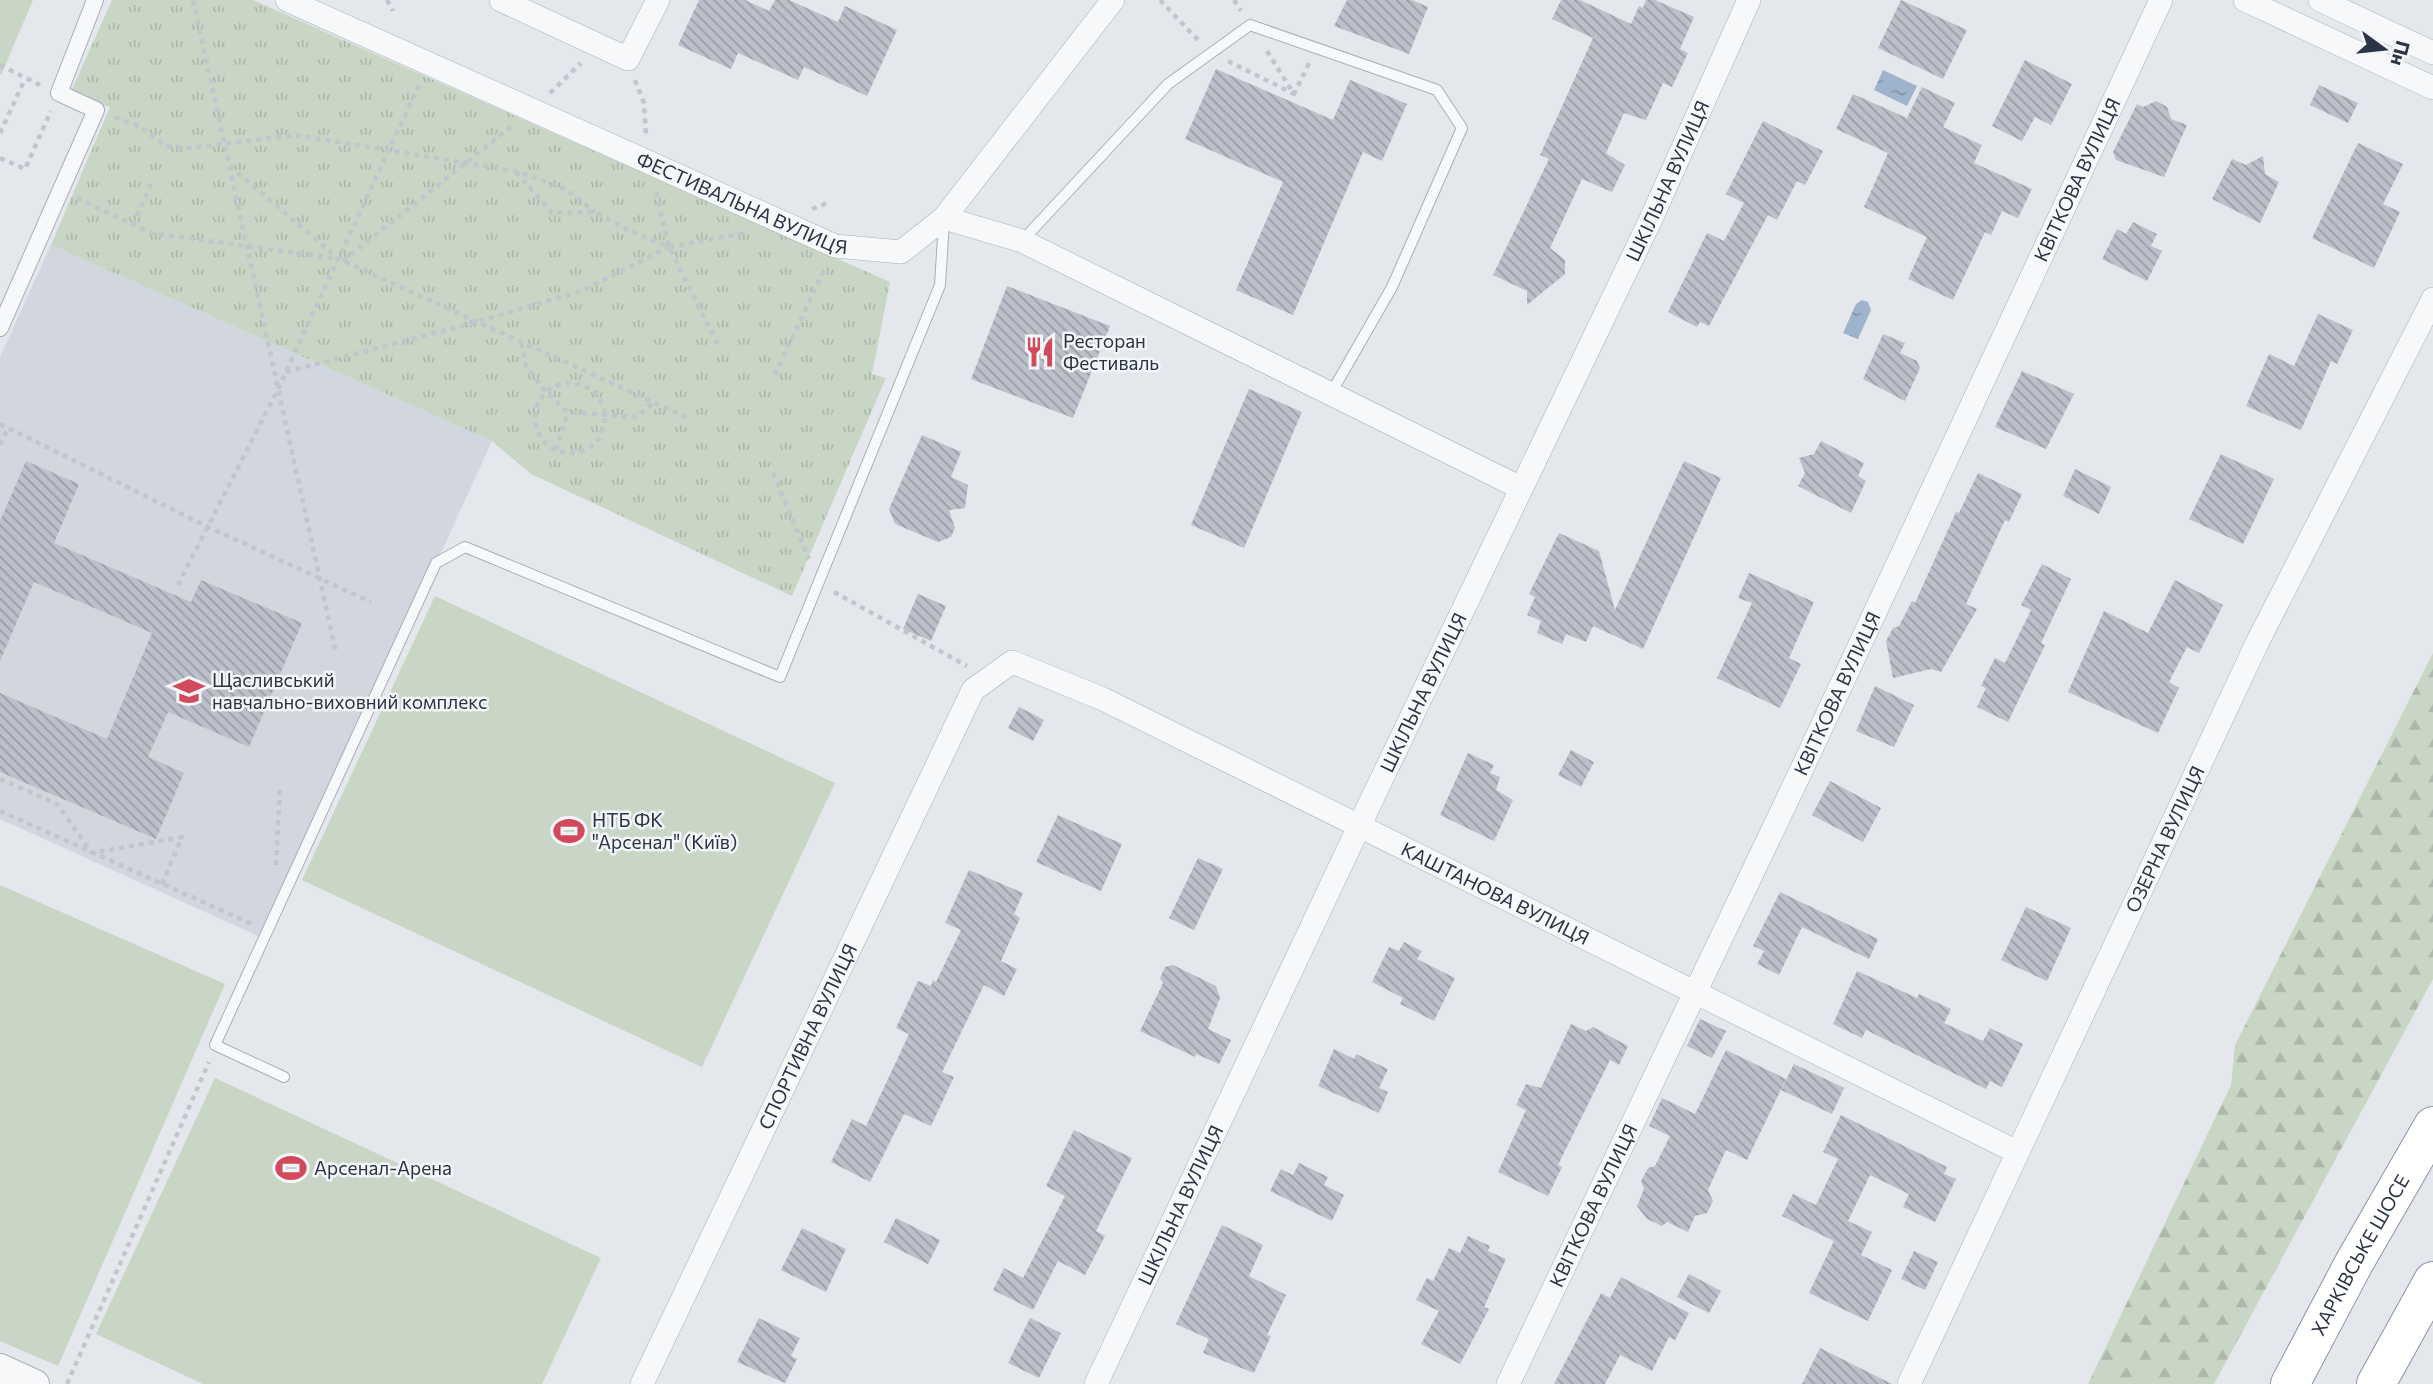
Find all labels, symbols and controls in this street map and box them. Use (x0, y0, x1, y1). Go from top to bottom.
north arrow (2349, 14, 2419, 84)
text: Пн (2387, 38, 2415, 69)
street label: КВІТКОВА ВУЛИЦЯ (2029, 94, 2125, 265)
street label: ШКІЛЬНА ВУЛИЦЯ (1620, 97, 1714, 265)
street label: ФЕСТИВАЛЬНА ВУЛИЦЯ (633, 147, 849, 258)
place label: Ресторан Фестиваль (1063, 329, 1159, 374)
restaurant icon: Ресторан Фестиваль (1023, 335, 1057, 369)
street label: КВІТКОВА ВУЛИЦЯ (1789, 608, 1885, 779)
street label: ШКІЛЬНА ВУЛИЦЯ (1375, 609, 1471, 776)
place label: Щасливський навчально-виховний комплекс (212, 668, 487, 713)
school or university icon: Щасливський навчально-виховний комплекс (172, 674, 206, 708)
street label: ОЗЕРНА ВУЛИЦЯ (2120, 762, 2209, 916)
place label: НТБ ФК "Арсенал" (Київ) (592, 808, 737, 853)
sports icon: НТБ ФК "Арсенал" (Київ) (552, 814, 586, 848)
street label: КАШТАНОВА ВУЛИЦЯ (1398, 837, 1593, 949)
street label: СПОРТИВНА ВУЛИЦЯ (753, 940, 861, 1133)
street label: КВІТКОВА ВУЛИЦЯ (1544, 1120, 1642, 1290)
street label: ШКІЛЬНА ВУЛИЦЯ (1132, 1121, 1228, 1288)
sports icon: Арсенал-Арена (274, 1151, 308, 1185)
place label: Арсенал-Арена (314, 1156, 452, 1179)
street label: ХАРКІВСЬКЕ ШОСЕ (2306, 1170, 2414, 1339)

